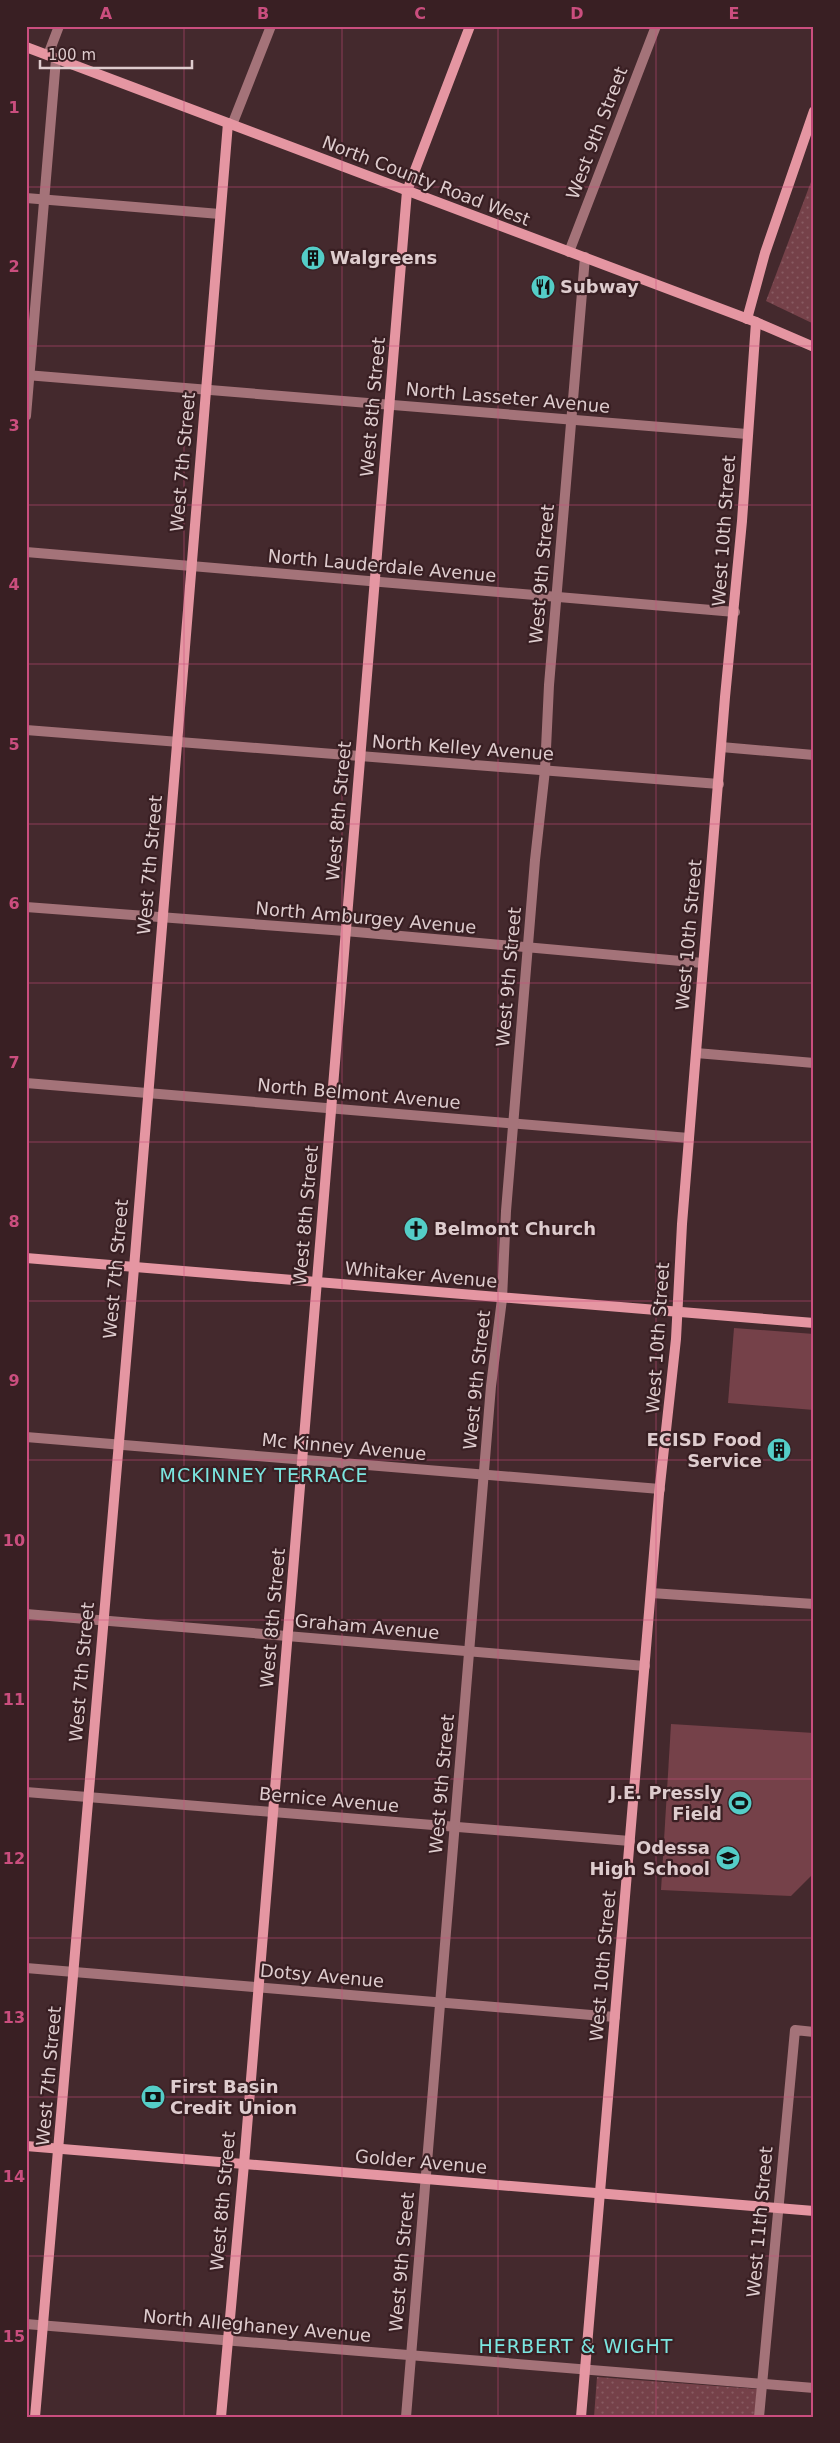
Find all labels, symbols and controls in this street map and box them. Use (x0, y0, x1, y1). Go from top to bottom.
text: A (100, 4, 113, 23)
text: B (257, 4, 269, 23)
text: C (414, 4, 426, 23)
text: D (570, 4, 584, 23)
text: E (729, 4, 739, 23)
scale bar (40, 38, 192, 70)
text: 100 m (48, 46, 96, 64)
street label: West 9th Street (562, 64, 631, 202)
text: 1 (8, 98, 20, 117)
street label: North County Road West (319, 131, 533, 230)
building icon: Walgreens (300, 245, 326, 271)
place label: Walgreens (330, 247, 437, 268)
text: 2 (8, 257, 20, 276)
restaurant icon: Subway (530, 274, 556, 300)
place label: Subway (560, 276, 639, 297)
street label: West 8th Street (356, 336, 389, 478)
street label: North Lasseter Avenue (405, 378, 611, 417)
street label: West 7th Street (166, 391, 199, 533)
text: 3 (8, 416, 20, 435)
street label: West 10th Street (708, 455, 739, 607)
street label: West 9th Street (525, 503, 558, 645)
street label: North Lauderdale Avenue (267, 545, 497, 586)
text: 4 (8, 575, 20, 594)
street label: North Kelley Avenue (371, 731, 555, 764)
text: 5 (8, 735, 20, 754)
street label: West 8th Street (322, 740, 355, 882)
street label: West 7th Street (133, 794, 166, 936)
street label: West 10th Street (671, 858, 706, 1011)
text: 6 (8, 894, 20, 913)
street label: North Amburgey Avenue (255, 897, 477, 938)
street label: West 9th Street (492, 906, 525, 1048)
text: 7 (8, 1053, 20, 1072)
street label: North Belmont Avenue (256, 1074, 462, 1113)
street label: West 8th Street (289, 1144, 322, 1286)
street label: West 7th Street (99, 1198, 132, 1340)
text: 8 (8, 1212, 20, 1231)
church icon: Belmont Church (403, 1216, 429, 1242)
place label: Belmont Church (434, 1218, 596, 1239)
street label: Whitaker Avenue (344, 1257, 498, 1292)
street label: West 10th Street (642, 1262, 673, 1414)
street label: West 9th Street (459, 1309, 494, 1451)
text: 9 (8, 1371, 20, 1390)
street label: Mc Kinney Avenue (261, 1429, 427, 1464)
place label: ECISD Food Service (646, 1429, 762, 1471)
building icon: ECISD Food Service (766, 1437, 792, 1463)
district label: MCKINNEY TERRACE (160, 1464, 368, 1486)
text: 10 (3, 1531, 25, 1550)
street label: West 8th Street (256, 1547, 289, 1689)
street label: West 7th Street (65, 1601, 98, 1743)
street label: Graham Avenue (294, 1610, 440, 1643)
text: 11 (3, 1690, 25, 1709)
street label: West 9th Street (425, 1713, 458, 1855)
place label: J.E. Pressly Field (607, 1782, 722, 1824)
street label: Bernice Avenue (258, 1783, 400, 1816)
sports icon: J.E. Pressly Field (727, 1790, 753, 1816)
place label: Odessa High School (589, 1837, 710, 1879)
school or university icon: Odessa High School (715, 1845, 741, 1871)
text: 12 (3, 1849, 25, 1868)
street label: West 10th Street (585, 1889, 620, 2042)
street label: Dotsy Avenue (259, 1960, 385, 1991)
street label: West 7th Street (32, 2005, 65, 2147)
text: 13 (3, 2008, 25, 2027)
place label: First Basin Credit Union (170, 2076, 297, 2118)
bank icon: First Basin Credit Union (140, 2084, 166, 2110)
street label: West 8th Street (206, 2130, 239, 2272)
street label: Golder Avenue (354, 2145, 488, 2178)
street label: West 11th Street (742, 2145, 777, 2298)
text: 14 (3, 2167, 25, 2186)
street label: West 9th Street (385, 2191, 418, 2333)
street label: North Alleghaney Avenue (142, 2305, 372, 2346)
text: 15 (3, 2327, 25, 2346)
district label: HERBERT & WIGHT (479, 2335, 673, 2357)

